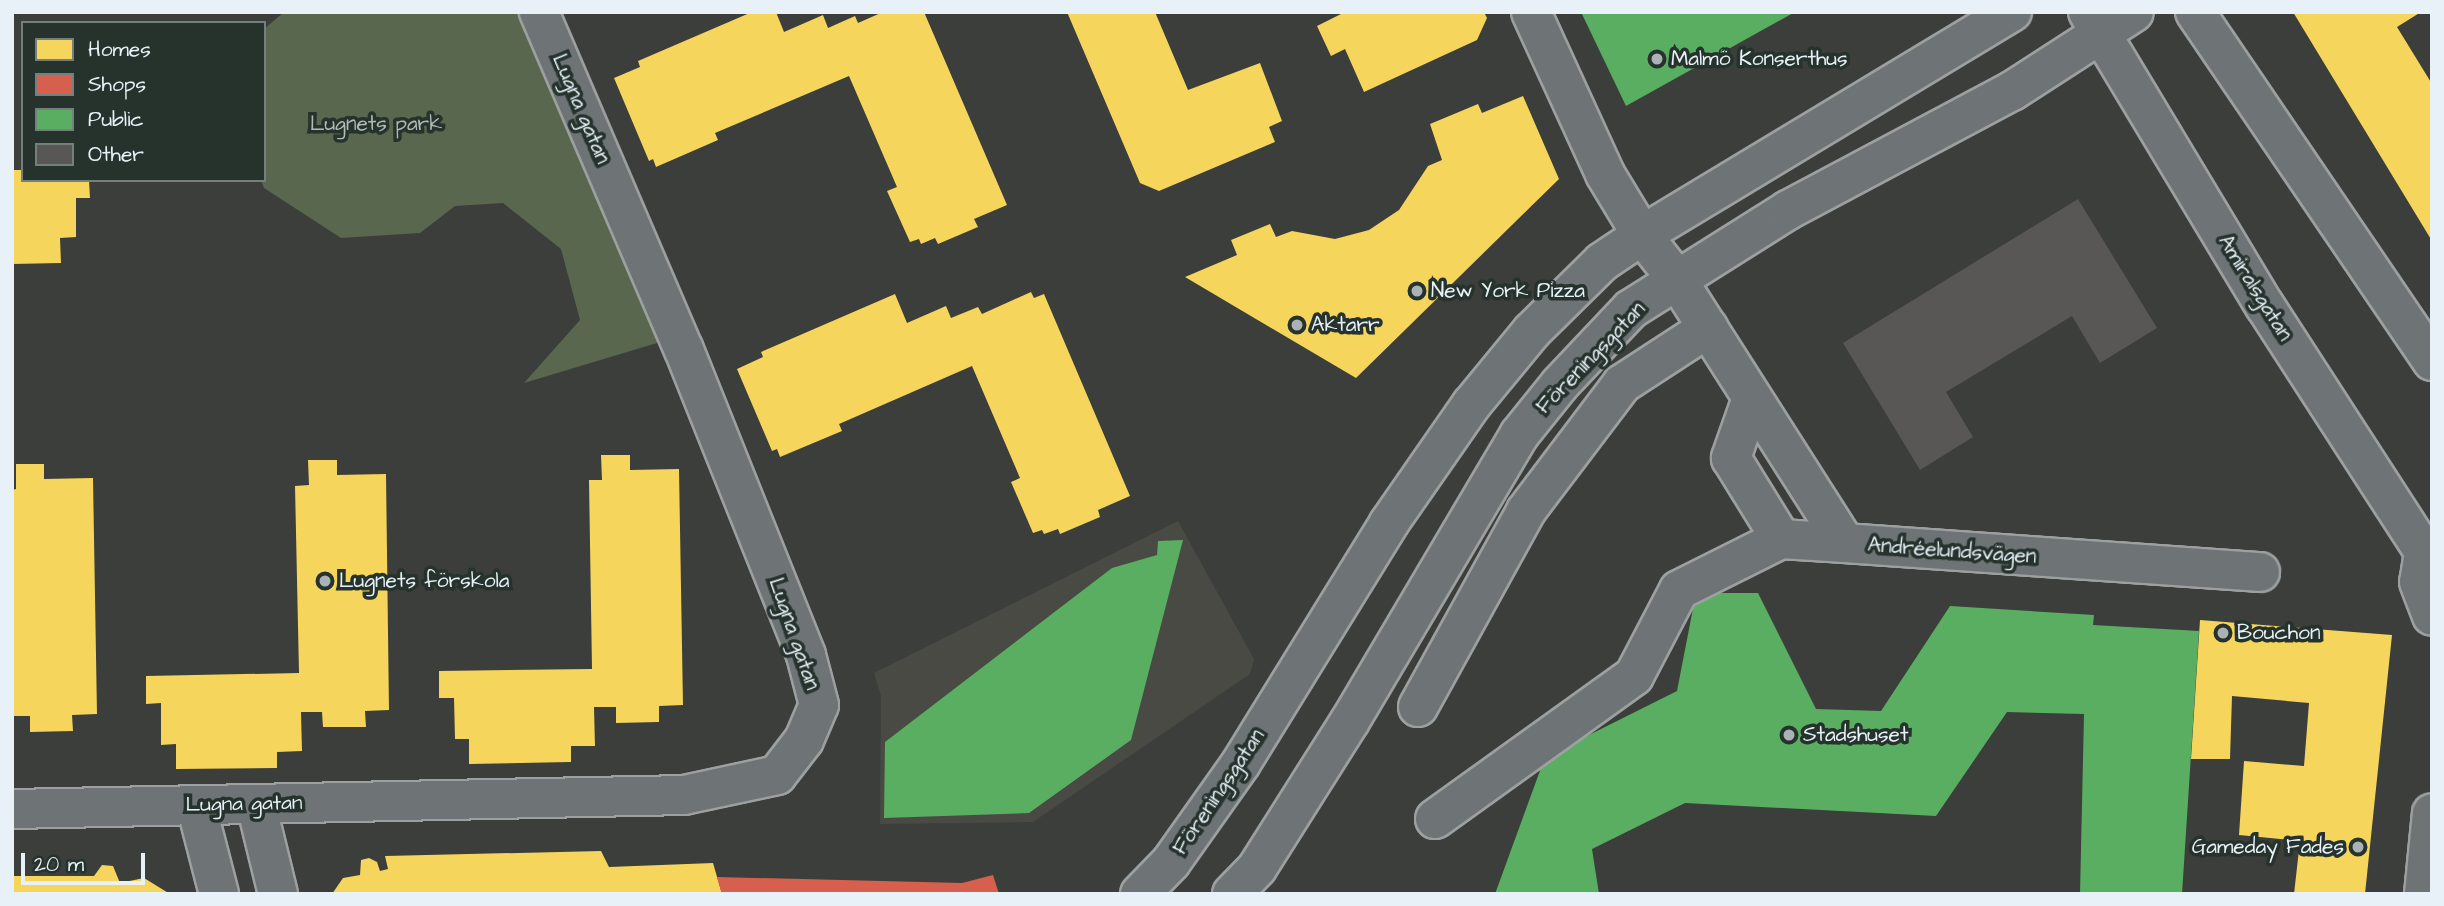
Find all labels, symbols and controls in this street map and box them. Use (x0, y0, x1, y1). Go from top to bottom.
legend (21, 21, 266, 182)
text: Homes (88, 35, 151, 64)
place label: Malmö Konserthus (1671, 46, 1848, 72)
street label: Lugna gatan (547, 50, 615, 168)
marker: Malmö Konserthus (1649, 51, 1665, 67)
text: Shops (88, 70, 146, 99)
text: Public (88, 105, 144, 134)
park label: Lugnets park (310, 111, 442, 137)
text: Other (88, 140, 144, 169)
street label: Amiralsgatan (2212, 230, 2298, 346)
place label: New York Pizza (1431, 278, 1585, 304)
marker: New York Pizza (1409, 283, 1425, 299)
street label: Föreningsgatan (1531, 297, 1651, 419)
place label: Aktarr (1311, 312, 1380, 338)
marker: Aktarr (1289, 317, 1305, 333)
street label: Andréelundsvägen (1867, 533, 2037, 569)
place label: Lugnets förskola (339, 568, 509, 594)
marker: Lugnets förskola (317, 573, 333, 589)
street label: Lugna gatan (763, 575, 825, 693)
place label: Bouchon (2237, 620, 2320, 646)
marker: Bouchon (2215, 625, 2231, 641)
place label: Stadshuset (1803, 722, 1908, 748)
street label: Föreningsgatan (1168, 724, 1270, 860)
marker: Stadshuset (1781, 727, 1797, 743)
street label: Lugna gatan (185, 790, 303, 818)
place label: Gameday Fades (2192, 834, 2344, 860)
scale bar (24, 839, 149, 883)
marker: Gameday Fades (2350, 839, 2366, 855)
text: 20 m (34, 850, 84, 879)

